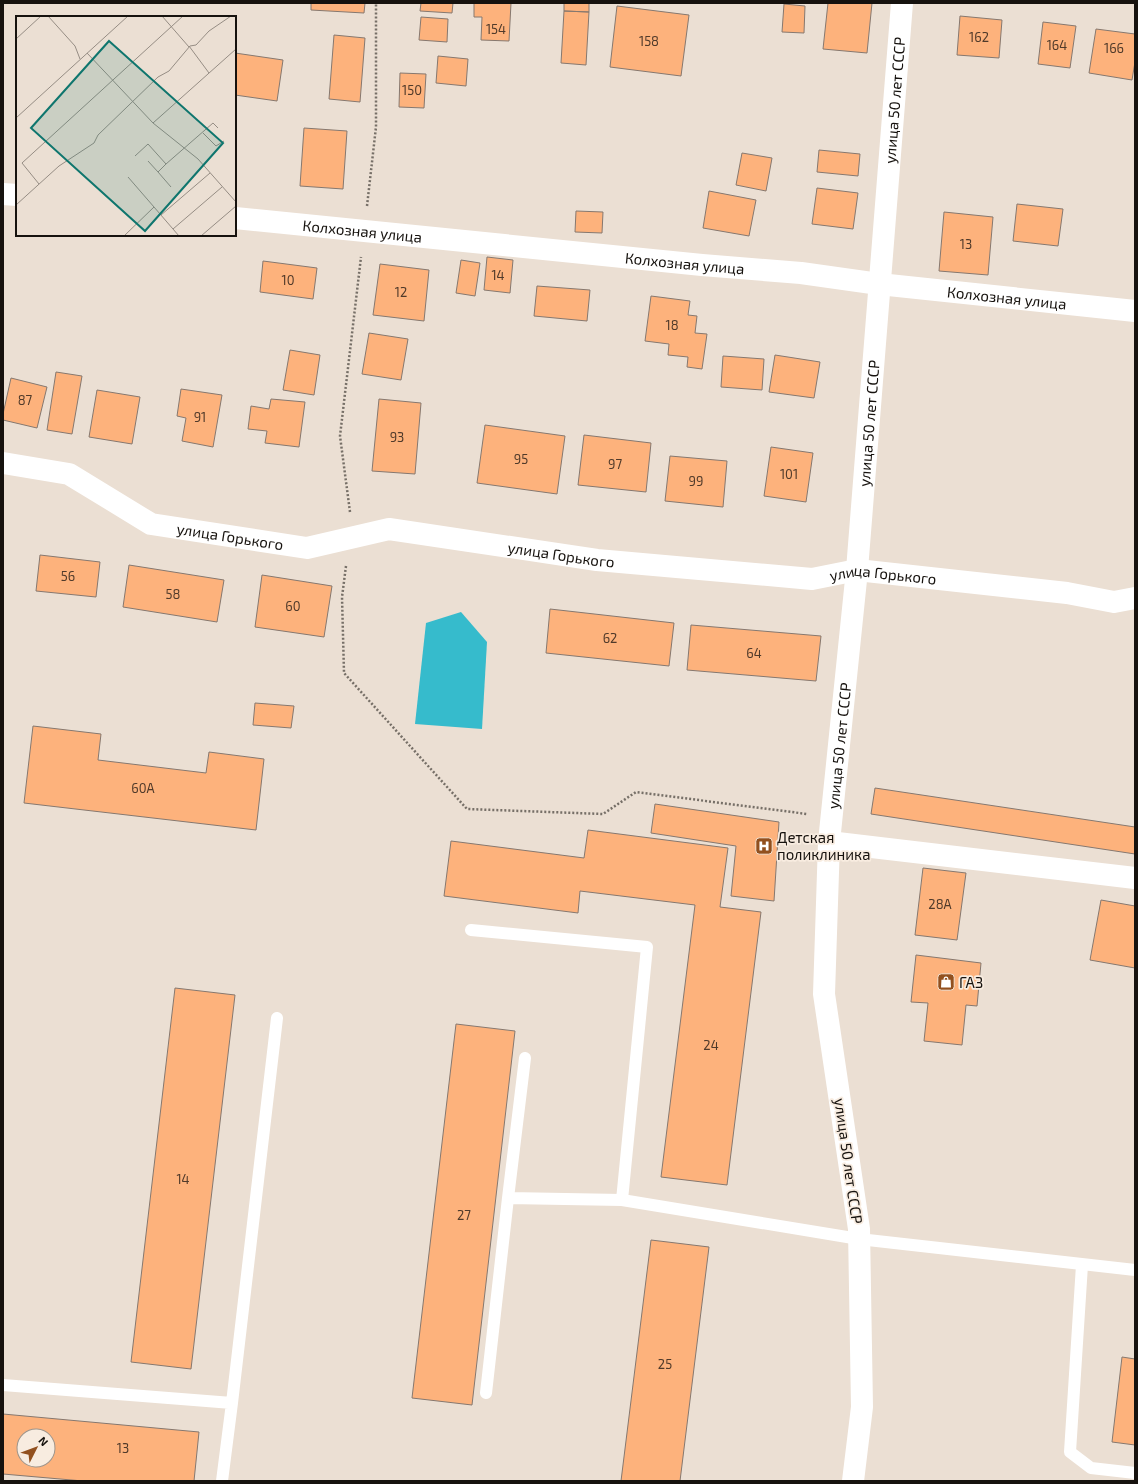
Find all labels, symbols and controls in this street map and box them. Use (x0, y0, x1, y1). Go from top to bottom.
inset map (16, 16, 236, 236)
house number: 154 (486, 21, 506, 37)
house number: 162 (969, 29, 989, 45)
house number: 158 (639, 33, 659, 49)
street label: улица 50 лет СССР (880, 36, 908, 164)
house number: 164 (1047, 37, 1067, 53)
house number: 166 (1104, 40, 1124, 56)
house number: 150 (402, 82, 422, 98)
street label: Колхозная улица (302, 216, 423, 246)
house number: 13 (960, 236, 972, 252)
street label: Колхозная улица (624, 248, 745, 277)
house number: 14 (491, 267, 505, 283)
house number: 10 (281, 272, 295, 288)
street label: Колхозная улица (946, 282, 1067, 313)
house number: 12 (395, 284, 407, 300)
house number: 18 (665, 317, 679, 333)
street label: улица 50 лет СССР (855, 359, 883, 487)
house number: 87 (18, 392, 33, 408)
house number: 91 (194, 409, 206, 425)
house number: 93 (390, 429, 404, 445)
house number: 95 (514, 451, 528, 467)
house number: 97 (608, 456, 622, 472)
house number: 101 (780, 466, 798, 482)
house number: 99 (689, 473, 703, 489)
street label: улица Горького (175, 519, 285, 553)
street label: улица Горького (506, 538, 615, 571)
street label: улица Горького (828, 561, 937, 588)
house number: 56 (61, 568, 75, 584)
house number: 58 (166, 586, 180, 602)
house number: 60 (285, 598, 301, 614)
house number: 62 (603, 630, 617, 646)
house number: 64 (746, 645, 762, 661)
street label: улица 50 лет СССР (823, 682, 854, 810)
house number: 60А (131, 780, 155, 796)
place label: Детская поликлиника (777, 828, 870, 863)
hospital icon: Детская поликлиника (754, 836, 774, 856)
house number: 28А (928, 896, 952, 912)
shop icon: ГАЗ (936, 972, 956, 992)
place label: ГАЗ (959, 973, 983, 991)
house number: 24 (703, 1037, 719, 1053)
street label: улица 50 лет СССР (830, 1097, 867, 1225)
house number: 14 (176, 1171, 190, 1187)
house number: 27 (457, 1207, 471, 1223)
house number: 25 (658, 1356, 672, 1372)
north arrow (16, 1428, 56, 1468)
text: N (36, 1434, 51, 1448)
house number: 13 (117, 1440, 129, 1456)

